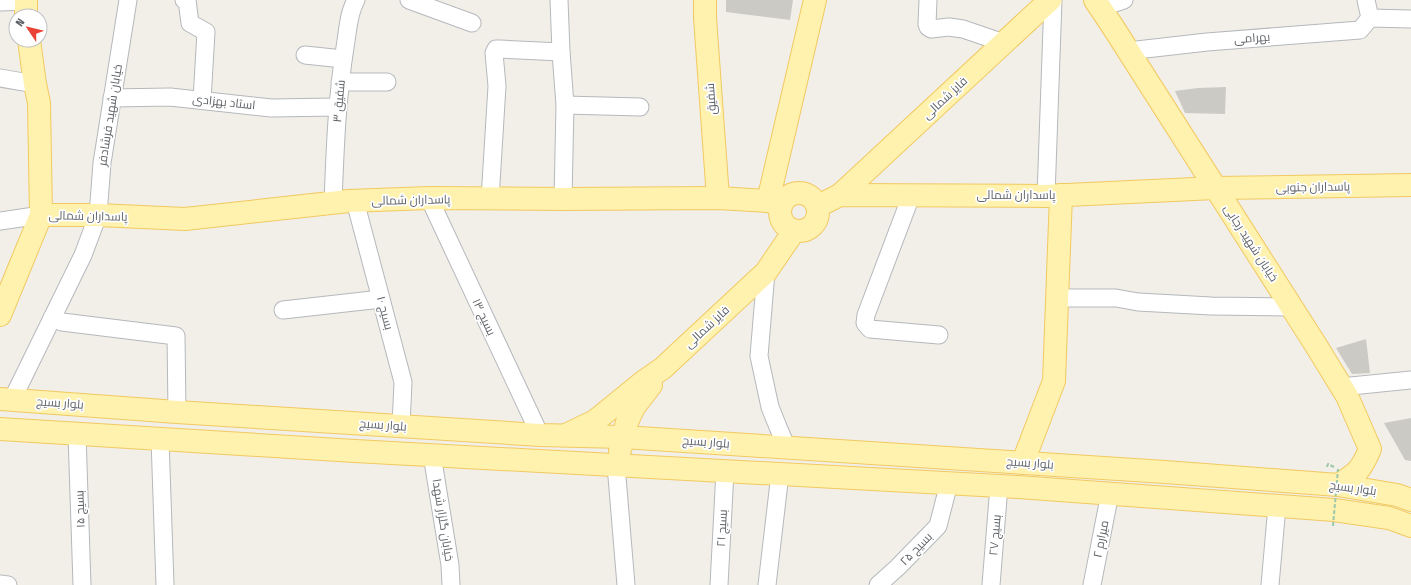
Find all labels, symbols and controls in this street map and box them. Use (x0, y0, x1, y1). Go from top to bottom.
north arrow (8, 8, 48, 48)
text: N (13, 16, 27, 29)
street label: بهرامی (1233, 30, 1271, 46)
street label: خیابان شهید فرشادفر (95, 63, 125, 168)
street label: فایز شمالی (920, 74, 970, 122)
street label: شفیق ۳ (330, 79, 348, 123)
street label: شفیق (703, 83, 719, 115)
street label: استاد بهزادی (192, 92, 256, 112)
street label: پاسداران جنوبی (1276, 179, 1351, 197)
street label: پاسداران شمالی (977, 188, 1056, 204)
street label: پاسداران شمالی (371, 192, 451, 210)
street label: خیابان شهید رجایی (1221, 202, 1281, 284)
street label: پاسداران شمالی (48, 208, 128, 226)
street label: بسیج ۱۰ (373, 295, 396, 332)
street label: بسیج ۱۳ (468, 296, 499, 338)
street label: فایز شمالی (682, 303, 732, 351)
street label: بلوار بسیج (36, 394, 84, 413)
street label: بلوار بسیج (359, 416, 407, 435)
street label: بلوار بسیج (682, 433, 730, 452)
street label: بلوار بسیج (1006, 454, 1054, 473)
street label: خیابان گلزار شهدا (430, 478, 456, 562)
street label: بلوار بسیج (1328, 478, 1378, 499)
street label: بسیج ۱۵ (72, 490, 89, 528)
street label: بسیج ۲۱ (714, 509, 731, 547)
street label: بسیج ۲۷ (986, 514, 1005, 556)
street label: میرارم ۲ (1091, 519, 1112, 559)
street label: بسیج ۲۵ (897, 530, 936, 569)

